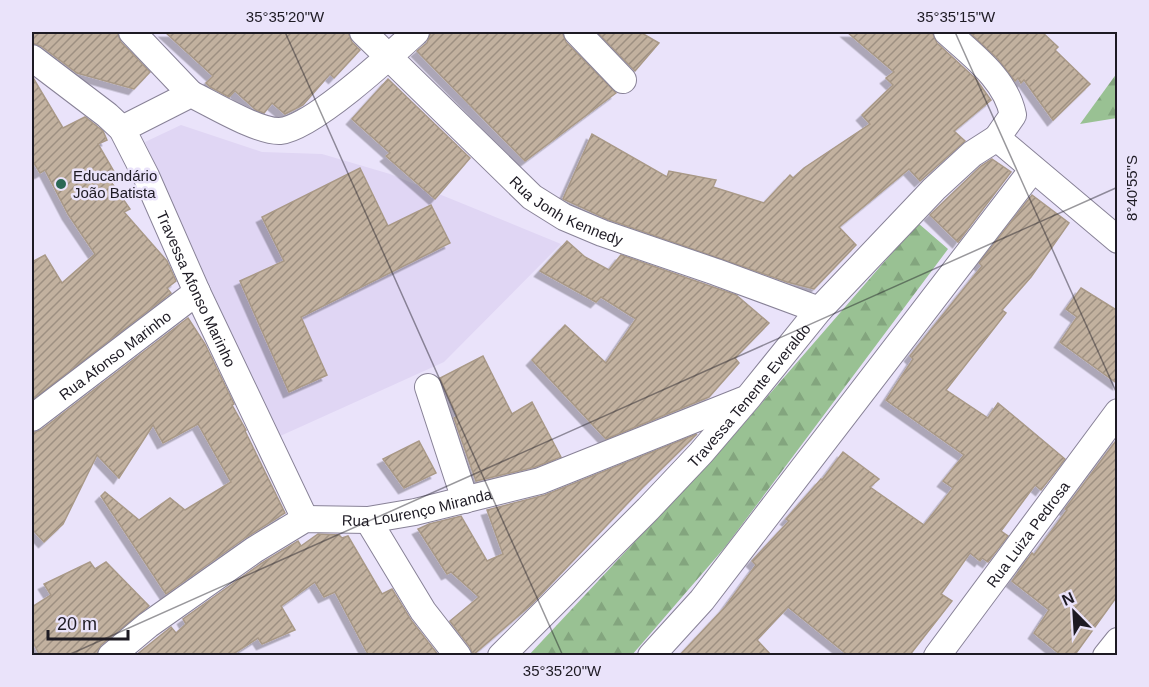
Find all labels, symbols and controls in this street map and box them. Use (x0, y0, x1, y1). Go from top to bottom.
text: 35°35'20"W (246, 8, 325, 25)
text: 35°35'15"W (917, 8, 996, 25)
text: 8°40'55"S (1123, 155, 1140, 221)
place label: Educandário João Batista (73, 167, 157, 201)
street label: Rua Jonh Kennedy (507, 172, 626, 248)
marker: Educandário João Batista (54, 177, 68, 191)
street label: Travessa Afonso Marinho (154, 208, 240, 369)
street label: Rua Afonso Marinho (55, 307, 174, 403)
street label: Travessa Tenente Everaldo (684, 320, 813, 470)
street label: Rua Luiza Pedrosa (983, 477, 1073, 590)
street label: Rua Lourenço Miranda (342, 485, 494, 529)
north arrow (1044, 582, 1104, 642)
text: N (1059, 589, 1077, 609)
scale bar (48, 603, 128, 641)
text: 20 m (57, 614, 97, 634)
text: 35°35'20"W (523, 662, 602, 679)

